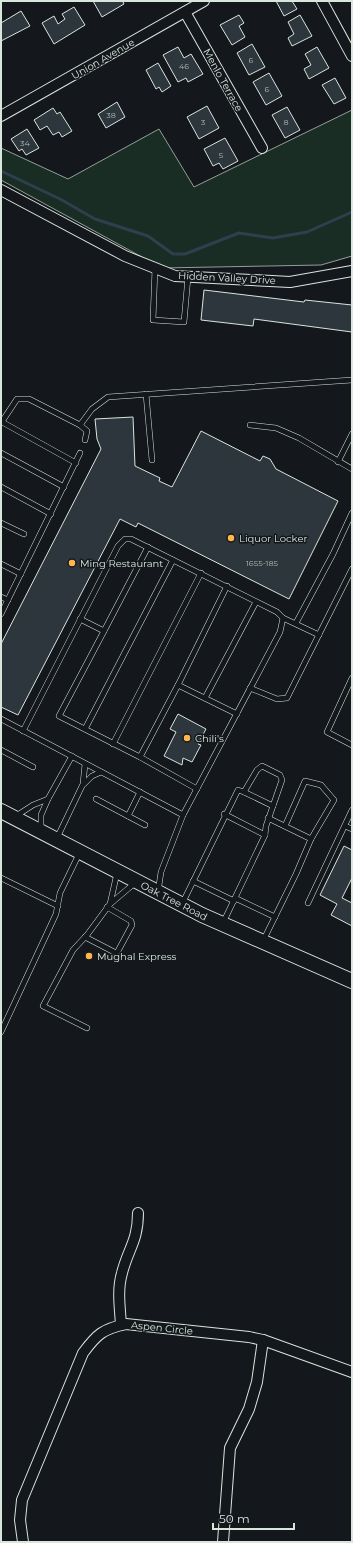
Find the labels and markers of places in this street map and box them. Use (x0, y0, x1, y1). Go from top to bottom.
place label: Liquor Locker (239, 532, 307, 545)
marker: Liquor Locker (226, 533, 236, 543)
place label: Ming Restaurant (80, 557, 163, 570)
marker: Ming Restaurant (67, 558, 77, 568)
place label: Chili's (195, 732, 224, 745)
marker: Chili's (182, 733, 192, 743)
place label: Mughal Express (97, 950, 177, 963)
marker: Mughal Express (84, 951, 94, 961)

